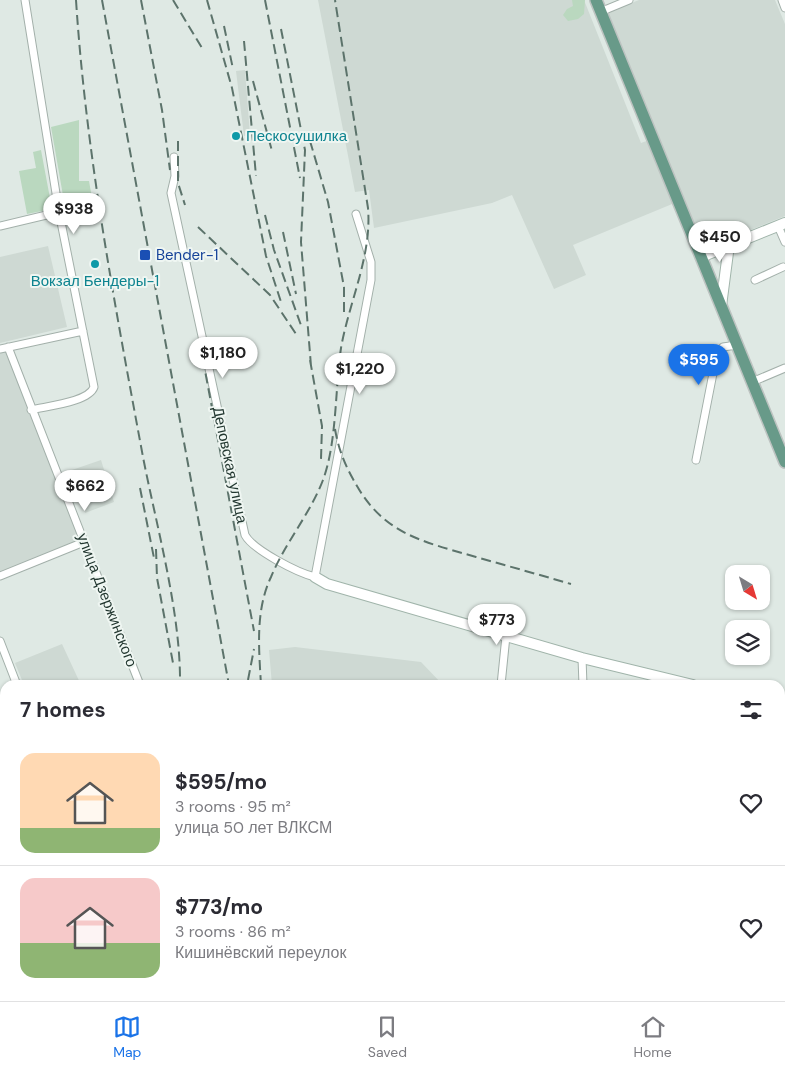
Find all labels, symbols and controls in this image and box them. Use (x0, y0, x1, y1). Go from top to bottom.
place label: Пескосушилка (246, 126, 348, 146)
marker: Пескосушилка (230, 130, 242, 142)
pin: $938 (44, 192, 104, 235)
text: $938 (54, 198, 94, 219)
pin: $450 (690, 220, 750, 263)
text: $450 (699, 226, 741, 247)
place label: Bender-1 (156, 245, 218, 265)
marker: Bender-1 (138, 248, 152, 262)
marker: Вокзал Бендеры-1 (89, 258, 101, 270)
place label: Вокзал Бендеры-1 (31, 271, 159, 291)
pin: $1,180 (182, 336, 264, 379)
text: $1,180 (200, 342, 246, 363)
pin: $595 (669, 344, 729, 386)
text: $595 (679, 349, 719, 370)
pin: $1,220 (319, 352, 401, 395)
text: $1,220 (335, 358, 385, 379)
street label: Деповская улица (208, 405, 252, 526)
pin: $662 (55, 470, 115, 512)
text: $662 (65, 475, 105, 496)
street label: улица Дзержинского (72, 530, 142, 670)
north arrow (725, 565, 770, 610)
map controls (725, 565, 770, 665)
pin: $773 (467, 604, 527, 646)
text: $773 (479, 609, 515, 630)
button: layers (725, 620, 770, 665)
text: 7 homes (20, 696, 106, 724)
icon: filters (737, 696, 765, 724)
text: $595/mo (175, 768, 267, 796)
icon: home (60, 773, 120, 833)
icon: heart (737, 789, 765, 817)
text: 3 rooms · 95 m² (175, 796, 291, 817)
text: улица 50 лет ВЛКСМ (175, 817, 332, 838)
text: $773/mo (175, 893, 263, 921)
icon: home (60, 898, 120, 958)
icon: heart (737, 914, 765, 942)
text: 3 rooms · 86 m² (175, 921, 291, 942)
text: Кишинёвский переулок (175, 942, 346, 963)
tab: Map (113, 1013, 141, 1061)
tab: Saved (368, 1013, 407, 1061)
tab: Home (633, 1013, 672, 1061)

